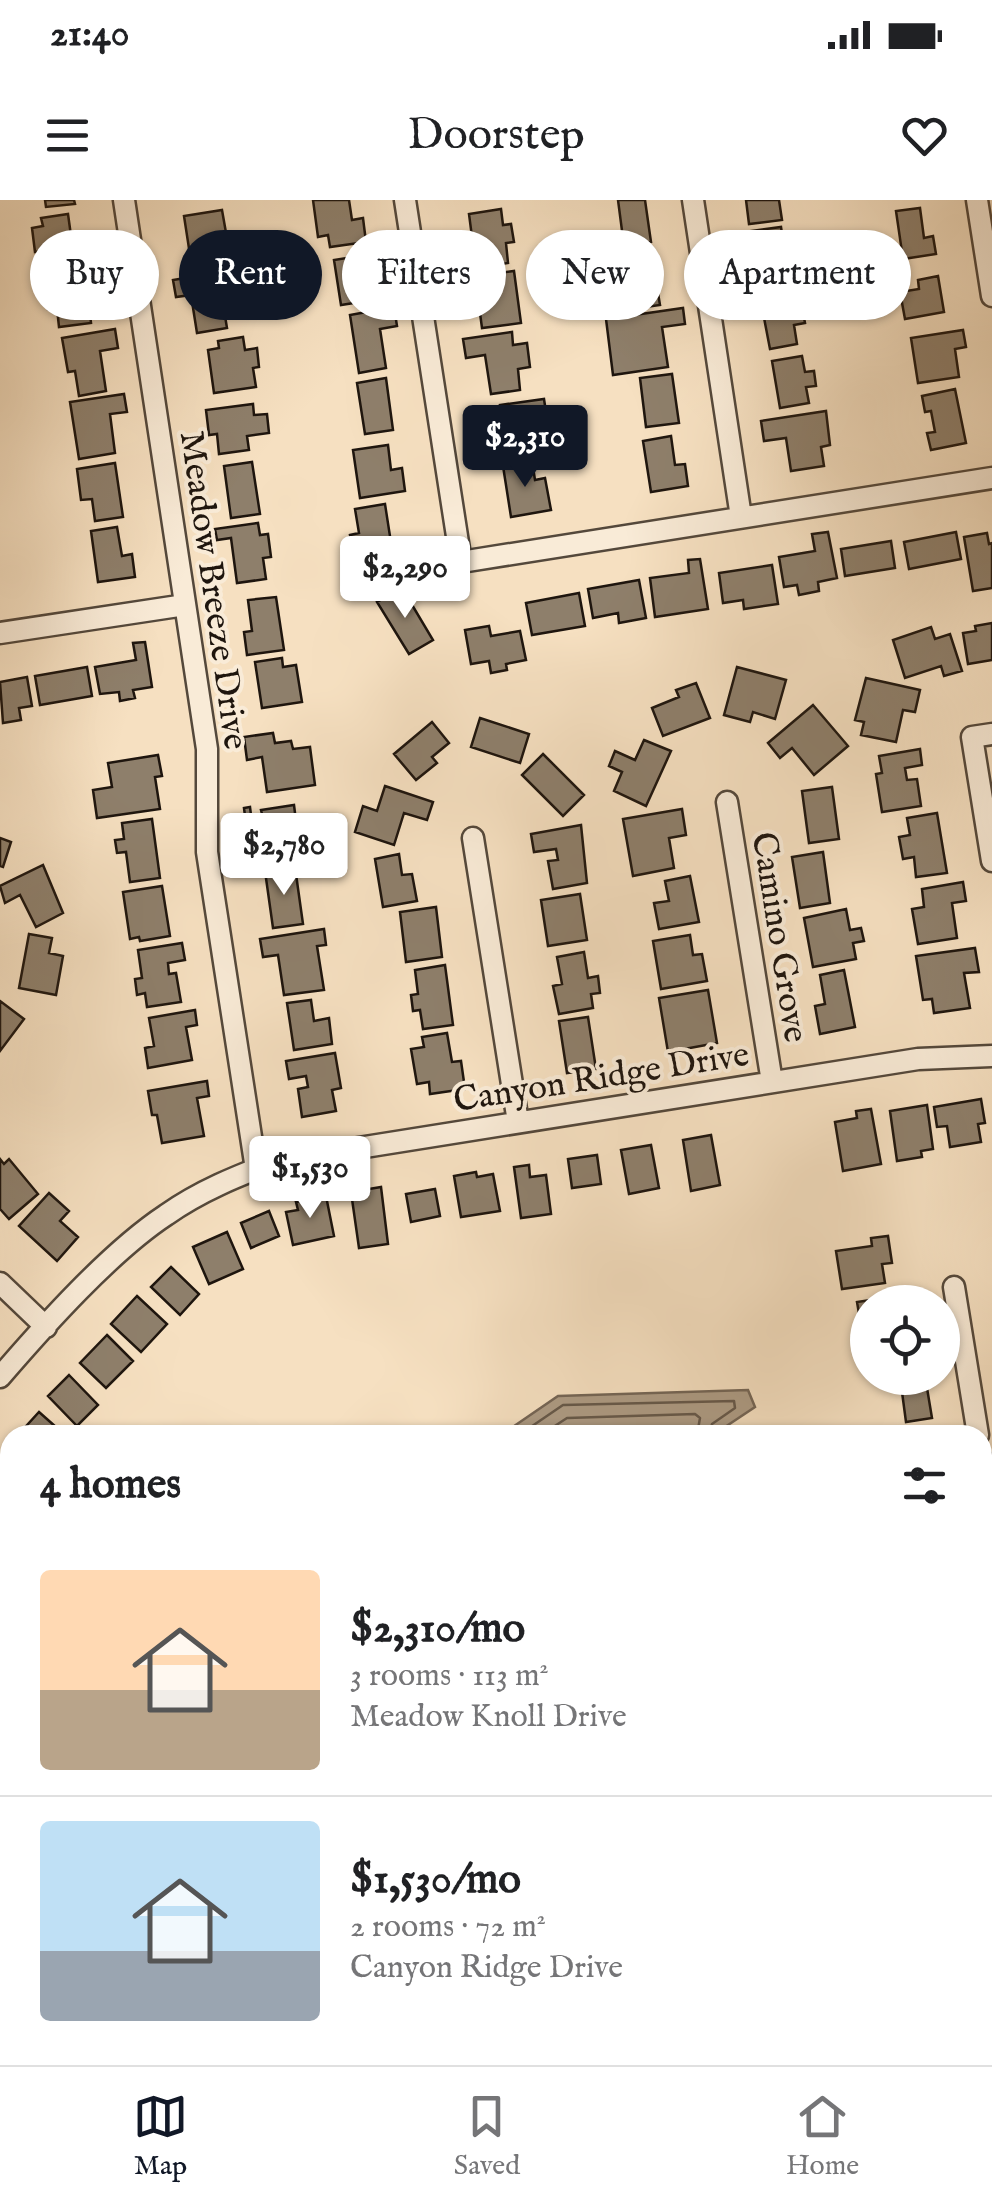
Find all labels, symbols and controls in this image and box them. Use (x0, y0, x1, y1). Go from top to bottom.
text: 21:40 (50, 11, 129, 59)
text: Doorstep (407, 107, 585, 164)
icon: menu (40, 108, 95, 163)
icon: heart (897, 108, 952, 163)
chip: Buy (30, 230, 159, 320)
chip: Rent (179, 230, 322, 320)
chip: Filters (342, 230, 506, 320)
chip: New (526, 230, 664, 320)
chip: Apartment (684, 230, 911, 320)
pin: $2,310 (444, 405, 606, 490)
text: $2,310 (485, 417, 565, 458)
street label: Meadow Breeze Drive (168, 428, 257, 752)
pin: $2,290 (324, 536, 486, 621)
text: $2,290 (362, 548, 448, 589)
pin: $2,780 (203, 813, 365, 898)
text: $2,780 (243, 825, 325, 866)
street label: Camino Grove (740, 829, 817, 1046)
street label: Canyon Ridge Drive (450, 1033, 752, 1124)
pin: $1,530 (229, 1136, 391, 1221)
text: $1,530 (271, 1148, 349, 1189)
map controls (850, 1285, 960, 1395)
button: locate (850, 1285, 960, 1395)
icon: filters (897, 1458, 952, 1513)
text: 4 homes (40, 1459, 181, 1512)
text: $2,310/mo (350, 1603, 525, 1656)
icon: home (120, 1610, 240, 1730)
text: 3 rooms · 113 m² (350, 1656, 549, 1697)
text: Meadow Knoll Drive (350, 1697, 627, 1738)
text: $1,530/mo (350, 1854, 521, 1907)
icon: home (120, 1861, 240, 1981)
text: 2 rooms · 72 m² (350, 1907, 546, 1948)
text: Canyon Ridge Drive (350, 1948, 623, 1989)
tab: Map (133, 2089, 188, 2184)
tab: Saved (454, 2089, 520, 2184)
tab: Home (786, 2089, 859, 2184)

